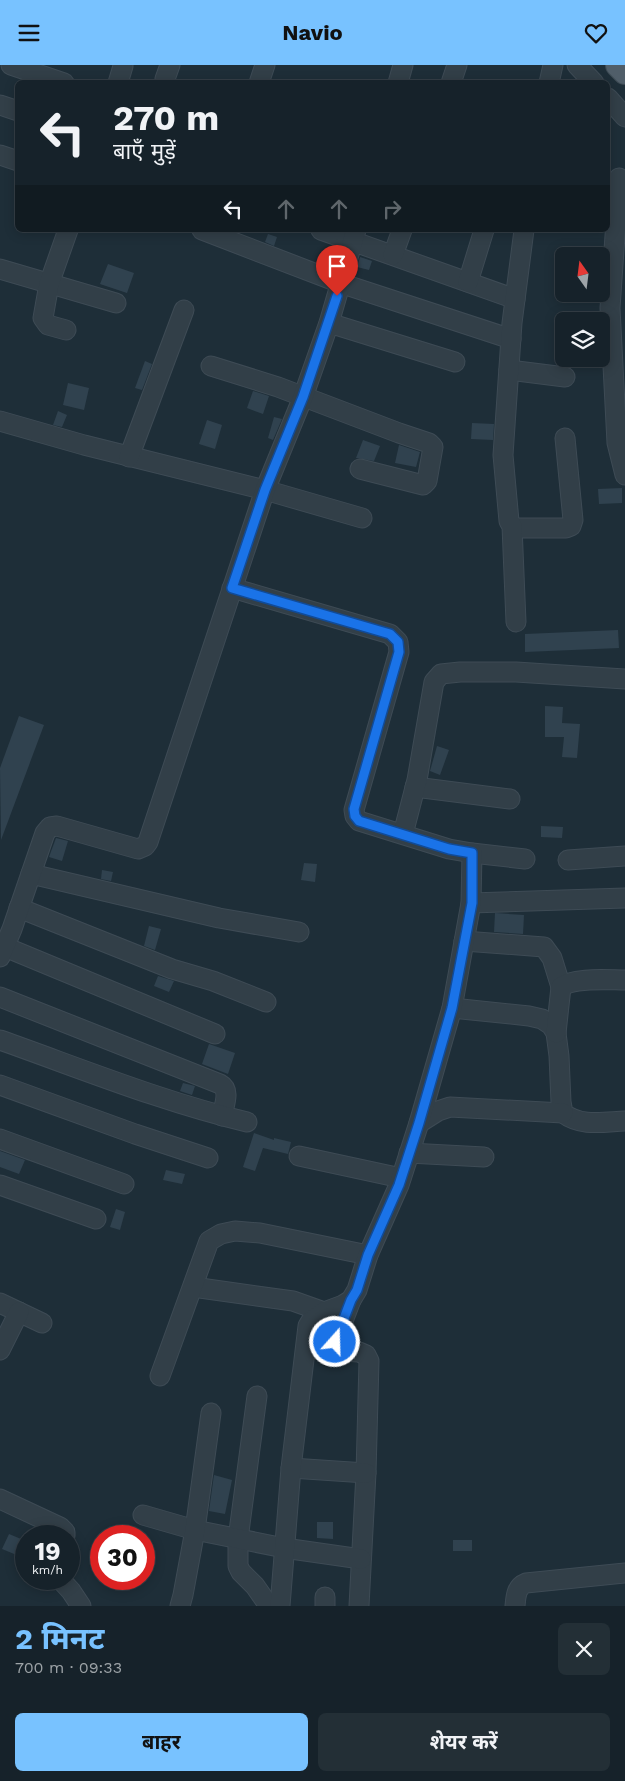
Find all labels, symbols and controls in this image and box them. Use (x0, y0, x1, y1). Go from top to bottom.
icon: menu (15, 19, 43, 47)
icon: heart (582, 19, 610, 47)
text: Navio (282, 20, 343, 45)
text: 270 m (113, 97, 219, 139)
icon: left (30, 100, 95, 165)
text: बाएँ मुड़ें (113, 139, 176, 164)
icon: left (219, 195, 247, 223)
icon: ahead (272, 195, 300, 223)
icon: ahead (325, 195, 353, 223)
icon: right (378, 195, 406, 223)
pin (316, 245, 358, 296)
north arrow (555, 247, 610, 303)
map controls (555, 247, 610, 367)
icon: arrive (323, 252, 351, 280)
button: layers (555, 312, 610, 367)
position arrow (308, 1315, 360, 1367)
speed limit sign: 30 (90, 1525, 155, 1590)
text: 19 (34, 1537, 61, 1566)
text: km/h (32, 1563, 63, 1577)
text: 2 मिनट (15, 1621, 104, 1656)
button: close (558, 1623, 610, 1675)
text: 700 m · 09:33 (15, 1658, 122, 1677)
button: बाहर (15, 1713, 308, 1771)
button: शेयर करें (318, 1713, 610, 1771)

